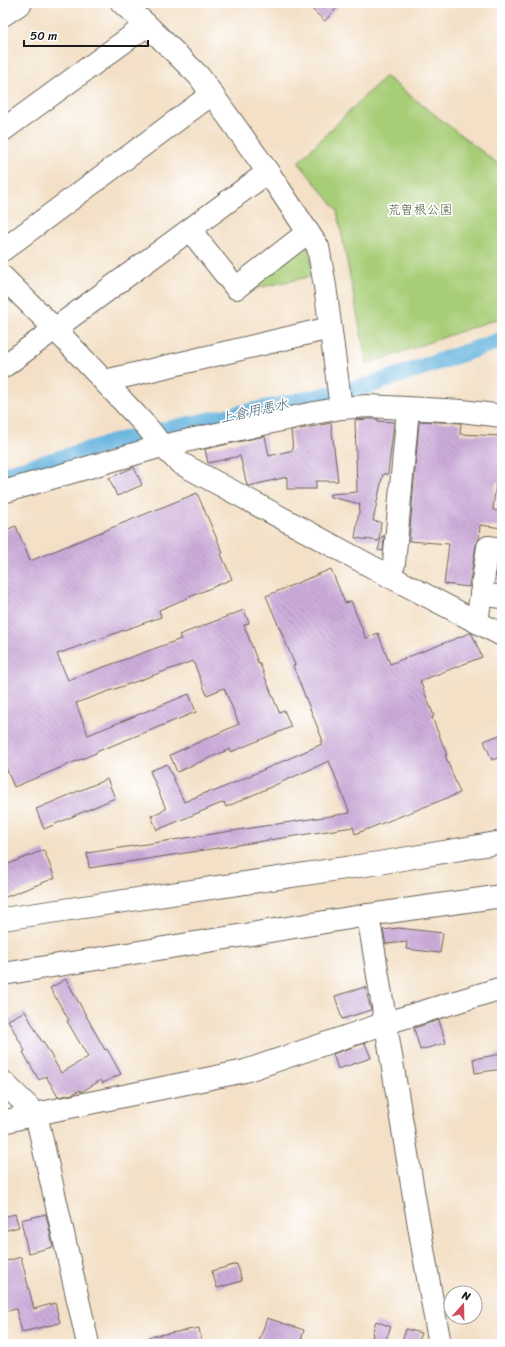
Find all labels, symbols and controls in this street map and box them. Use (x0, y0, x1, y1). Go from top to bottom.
scale bar (24, 22, 148, 48)
text: 50 m (30, 25, 57, 47)
park label: 荒曽根公園 (387, 198, 453, 221)
water label: 上倉用悪水 (217, 391, 291, 431)
north arrow (443, 1285, 483, 1325)
text: N (458, 1285, 473, 1306)

